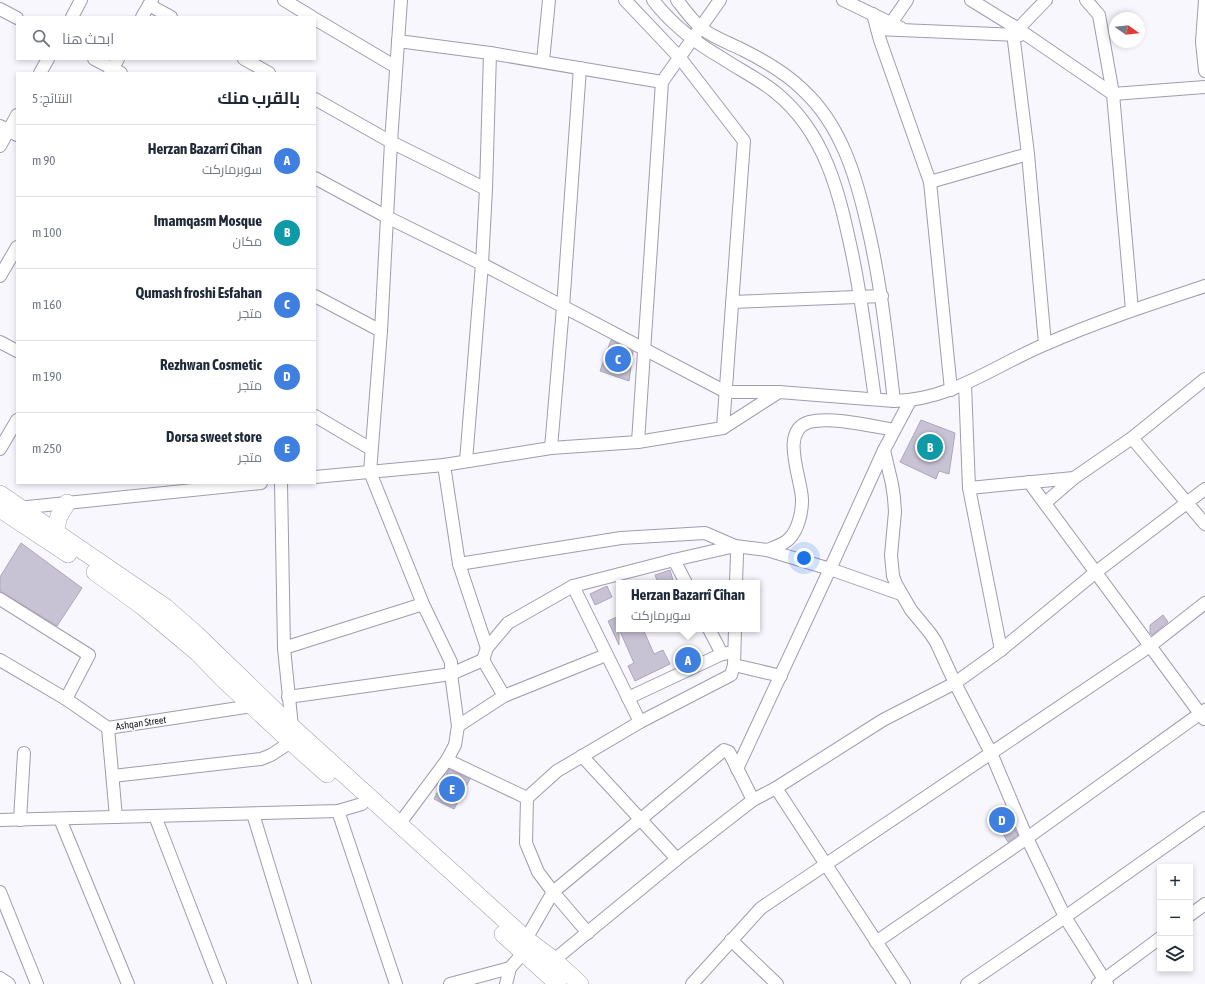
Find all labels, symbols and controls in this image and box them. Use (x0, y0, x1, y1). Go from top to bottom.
north arrow (1109, 12, 1145, 48)
search box (16, 16, 316, 60)
icon: search (30, 27, 52, 49)
text: ابحث هنا (62, 30, 114, 47)
text: بالقرب منك (217, 88, 300, 108)
text: النتائج: 5 (32, 91, 72, 106)
text: Herzan Bazarrî Cîhan (148, 140, 262, 157)
text: 90 m (32, 153, 55, 168)
text: A (284, 153, 290, 168)
text: سوبرماركت (202, 162, 262, 177)
text: Imamqasm Mosque (154, 212, 262, 229)
text: 100 m (32, 225, 62, 240)
text: B (284, 225, 290, 240)
text: مكان (233, 234, 262, 249)
text: Qumash froshi Esfahan (136, 284, 262, 301)
text: 160 m (32, 297, 62, 312)
text: C (284, 297, 290, 312)
text: متجر (238, 306, 262, 321)
pin: C (605, 344, 631, 374)
text: Rezhwan Cosmetic (160, 356, 262, 373)
text: 190 m (32, 369, 62, 384)
text: D (283, 369, 291, 384)
text: متجر (238, 378, 262, 393)
text: Dorsa sweet store (166, 428, 262, 445)
pin: B (917, 432, 943, 462)
text: 250 m (32, 441, 62, 456)
text: E (284, 441, 290, 456)
text: متجر (238, 450, 262, 465)
your location (794, 548, 814, 568)
popup (616, 580, 760, 632)
text: Herzan Bazarrî Cîhan (631, 586, 745, 603)
text: سوبرماركت (631, 608, 691, 623)
pin: A (675, 645, 701, 675)
street label: Ashqan Street (115, 714, 167, 732)
pin: E (439, 774, 465, 804)
pin: D (989, 805, 1015, 835)
map controls (1157, 864, 1193, 972)
button: + (1157, 864, 1193, 900)
button: − (1157, 900, 1193, 936)
button: layers (1157, 936, 1193, 972)

